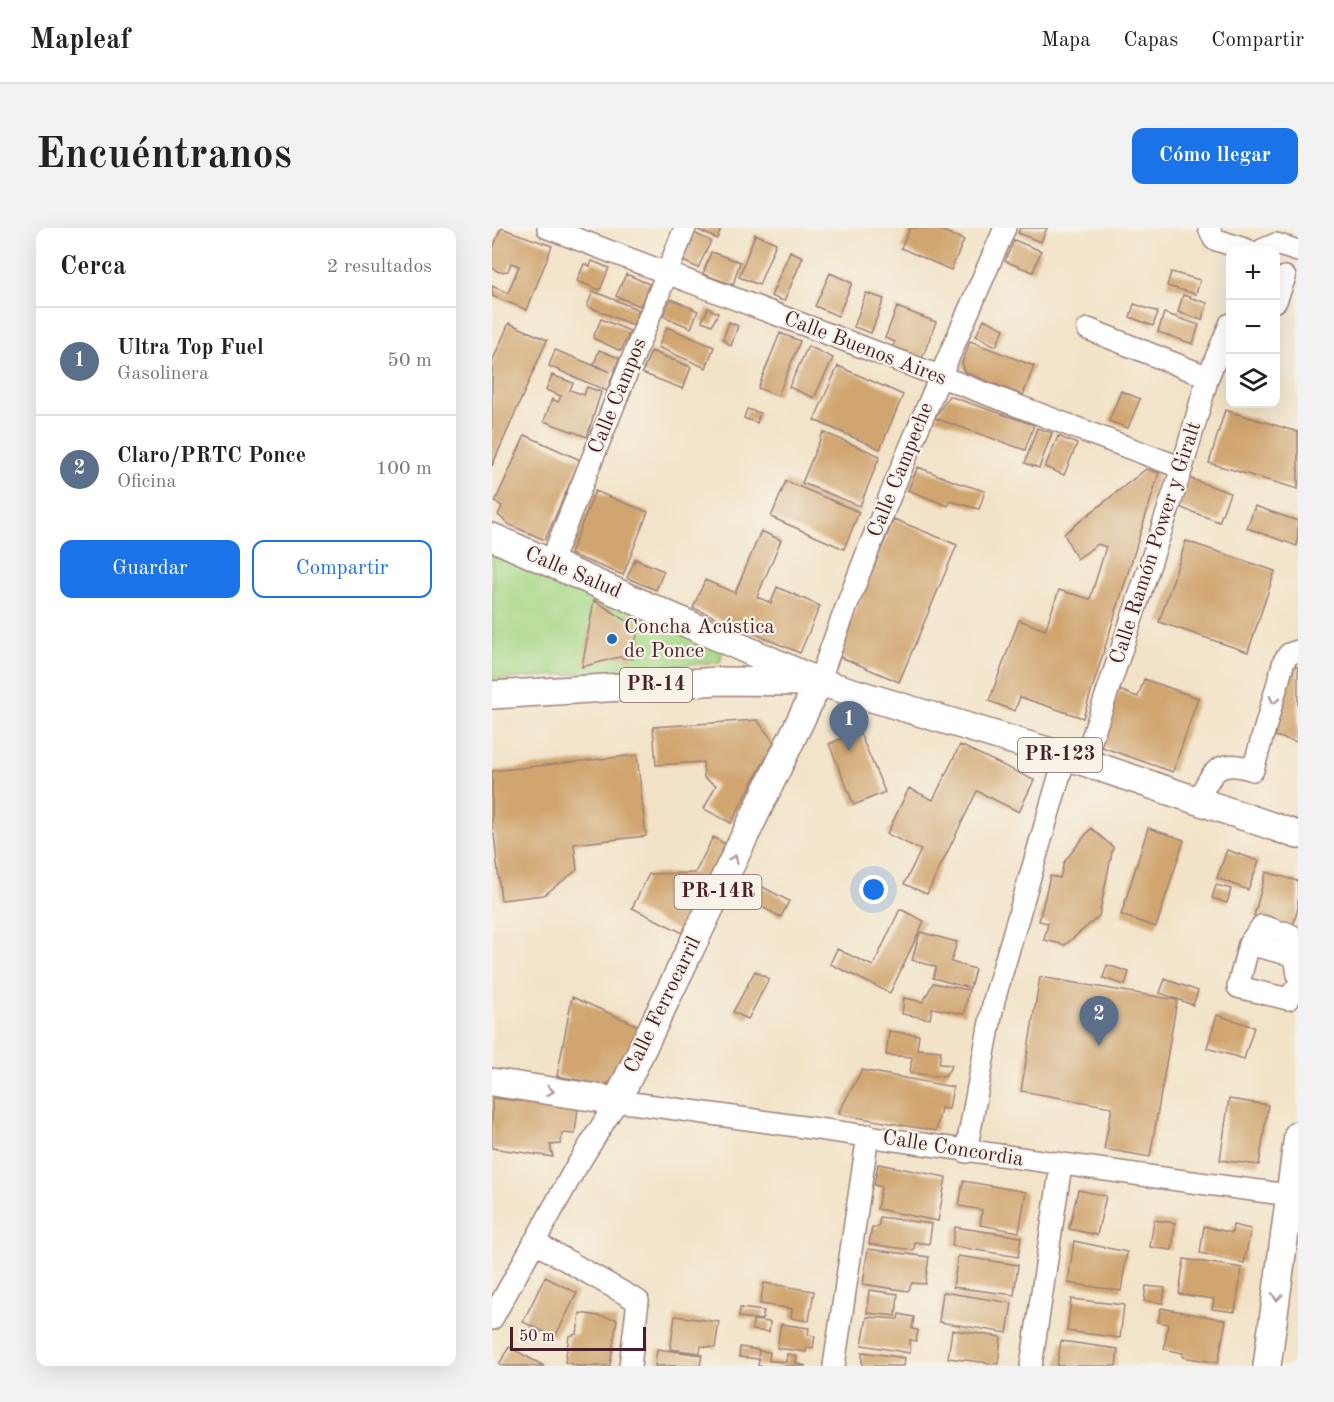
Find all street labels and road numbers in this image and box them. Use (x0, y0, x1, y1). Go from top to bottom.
street label: Calle Buenos Aires (781, 308, 949, 390)
street label: Calle Campos (585, 335, 651, 457)
street label: Calle Campeche (864, 400, 938, 540)
street label: Calle Ramón Power y Giralt (1107, 419, 1205, 667)
street label: Calle Salud (522, 543, 624, 603)
road number: PR-14 (620, 668, 692, 702)
road number: PR-123 (1018, 738, 1102, 772)
road number: PR-14R (674, 875, 762, 909)
street label: Calle Ferrocarril (621, 933, 705, 1077)
street label: Calle Concordia (881, 1127, 1025, 1171)

